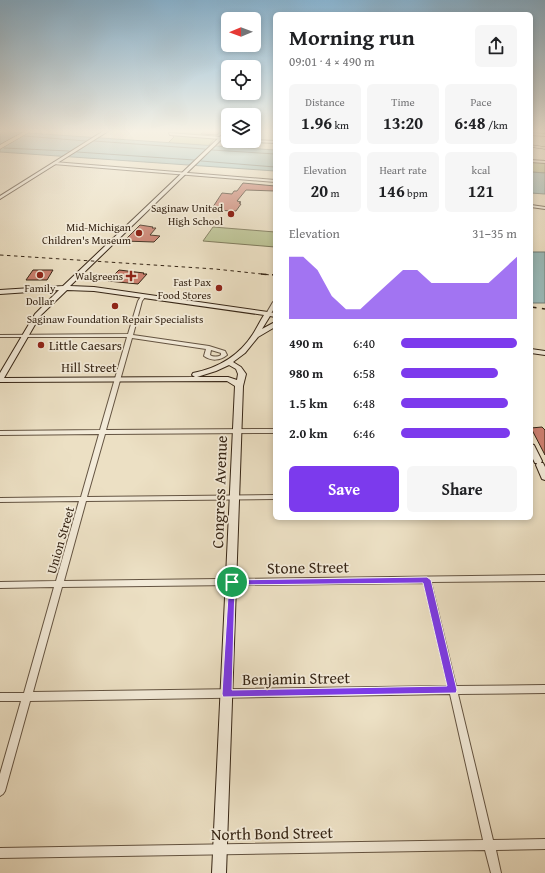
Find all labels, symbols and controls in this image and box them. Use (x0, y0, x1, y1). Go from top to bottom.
north arrow (221, 12, 261, 52)
map controls (221, 12, 261, 148)
text: Morning run (289, 21, 415, 53)
button: share (475, 25, 517, 67)
text: 09:01 · 4 × 490 m (289, 52, 375, 71)
button: locate (221, 60, 261, 100)
text: Distance (305, 94, 345, 110)
text: Time (391, 94, 415, 110)
text: Pace (470, 94, 492, 110)
button: layers (221, 108, 261, 148)
text: 1.96 (301, 110, 332, 135)
text: 13:20 (383, 110, 423, 135)
text: 6:48 (454, 110, 486, 135)
text: km (332, 117, 349, 133)
text: /km (486, 117, 508, 133)
text: Elevation (303, 162, 347, 178)
text: Heart rate (379, 162, 427, 178)
text: kcal (472, 162, 490, 178)
text: 20 (310, 178, 328, 203)
text: 146 (378, 178, 405, 203)
text: 121 (468, 178, 494, 203)
text: m (328, 185, 340, 201)
text: bpm (405, 185, 428, 201)
place label: Saginaw United High School (151, 200, 223, 229)
marker: Saginaw United High School (226, 209, 236, 219)
place label: Mid-Michigan Children's Museum (42, 219, 132, 248)
text: Elevation (289, 224, 340, 243)
text: 31–35 m (472, 224, 517, 243)
marker: Mid-Michigan Children's Museum (134, 228, 144, 238)
place label: Walgreens (75, 268, 123, 284)
marker: Family Dollar (35, 270, 45, 280)
marker: Walgreens (126, 271, 136, 281)
place label: Fast Pax Food Stores (158, 274, 211, 303)
place label: Family Dollar (25, 280, 56, 309)
marker: Fast Pax Food Stores (214, 283, 224, 293)
marker: Saginaw Foundation Repair Specialists (110, 301, 120, 311)
place label: Saginaw Foundation Repair Specialists (27, 311, 203, 327)
text: 490 m (289, 334, 323, 353)
text: 6:40 (353, 334, 375, 353)
place label: Little Caesars (49, 336, 122, 355)
marker: Little Caesars (36, 340, 46, 350)
street label: Hill Street (61, 358, 117, 377)
text: 980 m (289, 364, 323, 383)
text: 6:58 (353, 364, 375, 383)
text: 1.5 km (289, 394, 328, 413)
text: 6:48 (353, 394, 375, 413)
text: 2.0 km (289, 424, 328, 443)
text: 6:46 (353, 424, 375, 443)
street label: Congress Avenue (205, 435, 233, 549)
button: Save (289, 466, 399, 512)
button: Share (407, 466, 517, 512)
street label: Union Street (42, 504, 79, 576)
street label: Stone Street (267, 554, 350, 580)
pin (215, 565, 249, 599)
icon: arrive (221, 571, 243, 593)
street label: Benjamin Street (242, 665, 351, 691)
street label: North Bond Street (211, 820, 334, 846)

